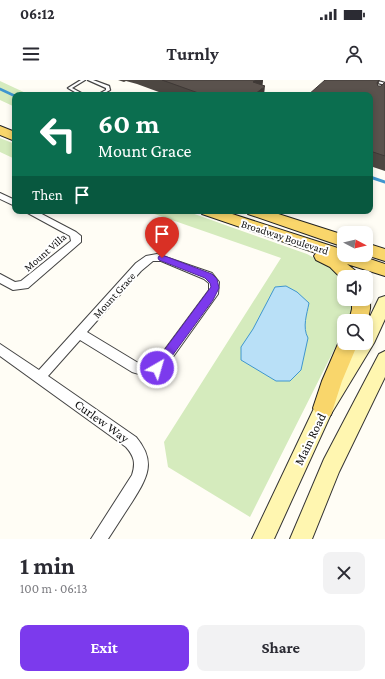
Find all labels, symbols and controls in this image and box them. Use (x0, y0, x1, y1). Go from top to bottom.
text: 06:12 (20, 6, 55, 22)
icon: menu (20, 43, 42, 65)
icon: person (343, 43, 365, 65)
text: Turnly (166, 44, 219, 64)
icon: left (32, 108, 84, 160)
text: 60 m (98, 108, 159, 139)
text: Mount Grace (98, 141, 191, 161)
icon: arrive (71, 184, 93, 206)
text: Then (32, 187, 63, 203)
pin (145, 217, 179, 258)
street label: Broadway Boulevard (240, 217, 330, 258)
icon: arrive (151, 223, 173, 245)
north arrow (337, 226, 373, 262)
map controls (337, 226, 373, 350)
street label: Mount Villa (21, 230, 69, 274)
street label: Mount Grace (90, 270, 138, 320)
button: sound (337, 270, 373, 306)
button: search (337, 314, 373, 350)
position arrow (136, 347, 178, 389)
street label: Curlew Way (72, 396, 133, 446)
street label: Main Road (291, 410, 329, 467)
text: 1 min (20, 552, 75, 579)
button: close (323, 552, 365, 594)
text: 100 m · 06:13 (20, 581, 87, 596)
button: Exit (20, 625, 189, 671)
button: Share (197, 625, 365, 671)

